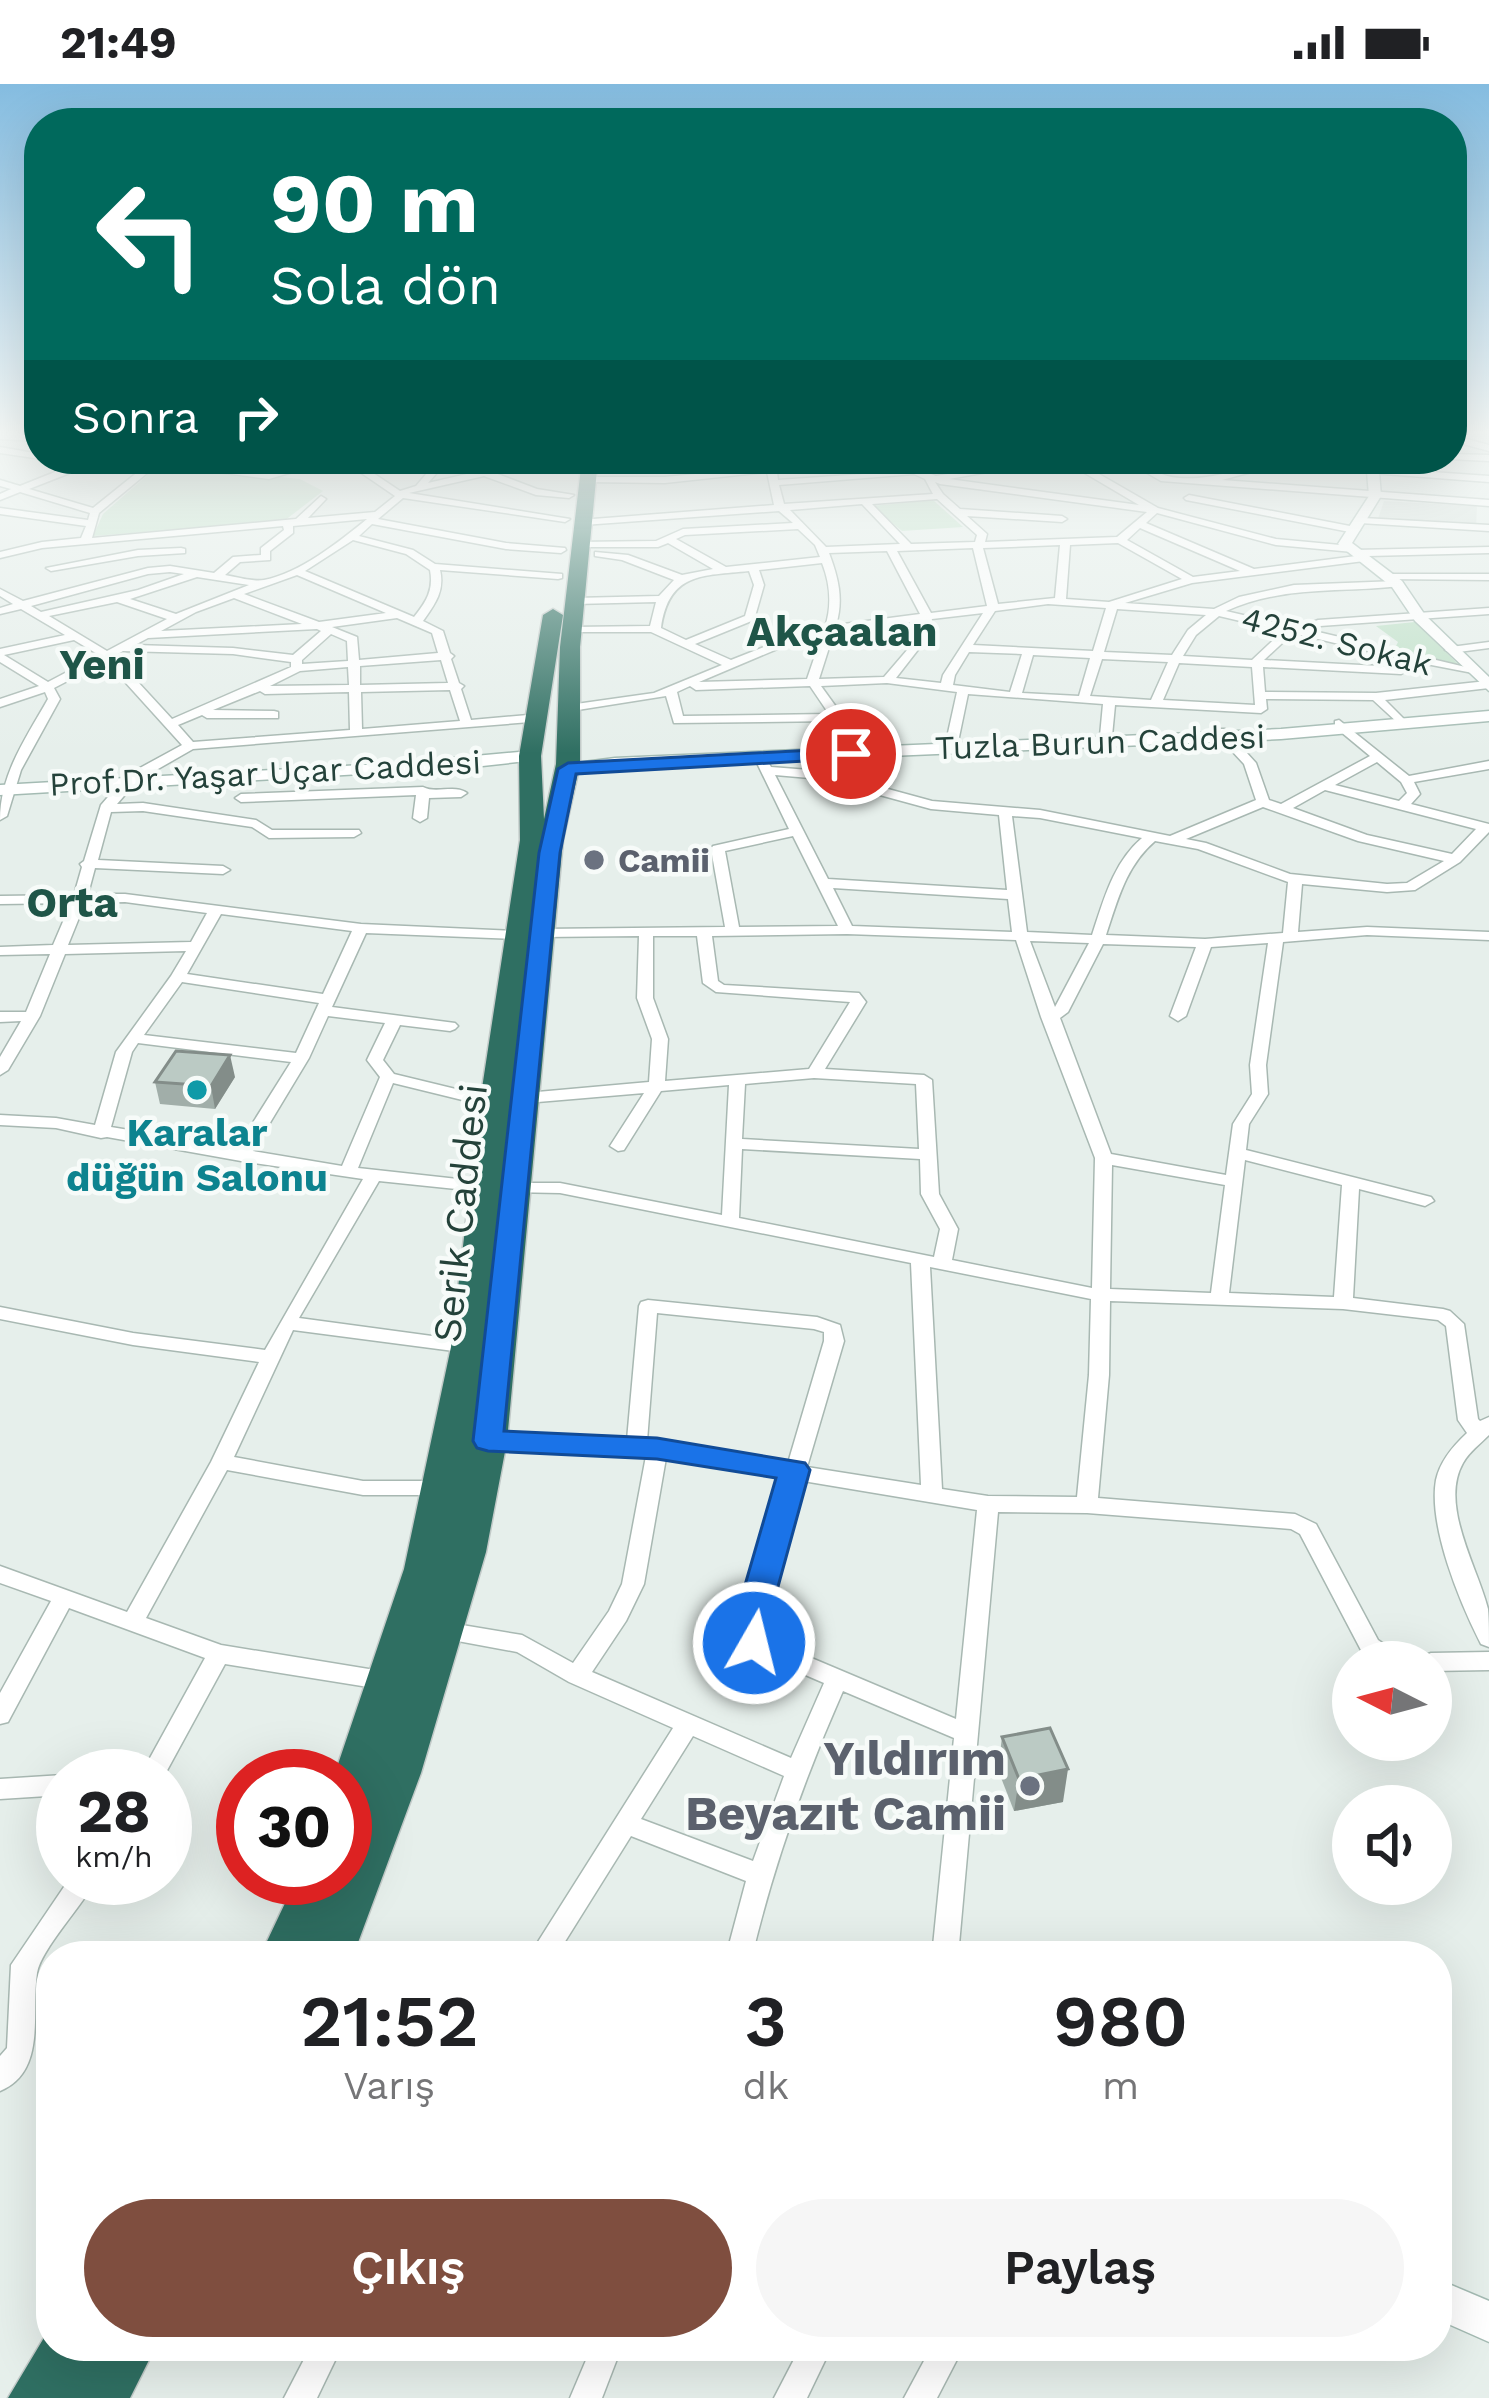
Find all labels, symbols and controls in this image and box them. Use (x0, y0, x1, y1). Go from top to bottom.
text: 21:49 (60, 16, 177, 69)
text: 90 m (270, 154, 479, 252)
icon: left (72, 156, 228, 312)
text: Sola dön (270, 254, 501, 317)
icon: right (223, 384, 289, 450)
text: Sonra (72, 391, 199, 444)
street label: 4252. Sokak (1238, 599, 1436, 683)
district label: Akçaalan (746, 607, 938, 656)
district label: Yeni (59, 640, 145, 689)
pin (800, 703, 902, 805)
street label: Tuzla Burun Caddesi (934, 717, 1266, 767)
icon: arrive (818, 721, 884, 787)
street label: Prof.Dr. Yaşar Uçar Caddesi (48, 742, 482, 804)
place label: Camii (618, 841, 710, 880)
marker: Camii (581, 847, 607, 873)
district label: Orta (26, 878, 118, 927)
marker: Karalar düğün Salonu (184, 1077, 210, 1103)
street label: Serik Caddesi (424, 1082, 496, 1344)
place label: Karalar düğün Salonu (66, 1110, 328, 1200)
position arrow (691, 1580, 817, 1706)
north arrow (1332, 1641, 1452, 1761)
map controls (1332, 1641, 1452, 1905)
place label: Yıldırım Beyazıt Camii (685, 1730, 1006, 1842)
speed limit sign: 30 (216, 1749, 372, 1905)
marker: Yıldırım Beyazıt Camii (1017, 1773, 1043, 1799)
text: 28 (77, 1776, 151, 1847)
button: sound (1332, 1785, 1452, 1905)
text: km/h (75, 1839, 153, 1874)
text: 21:52 (300, 1979, 479, 2063)
text: 3 (745, 1979, 787, 2063)
text: 980 (1053, 1979, 1188, 2063)
text: Varış (343, 2063, 435, 2108)
text: dk (742, 2063, 789, 2108)
text: m (1102, 2063, 1139, 2108)
button: Çıkış (84, 2199, 732, 2337)
button: Paylaş (756, 2199, 1404, 2337)

